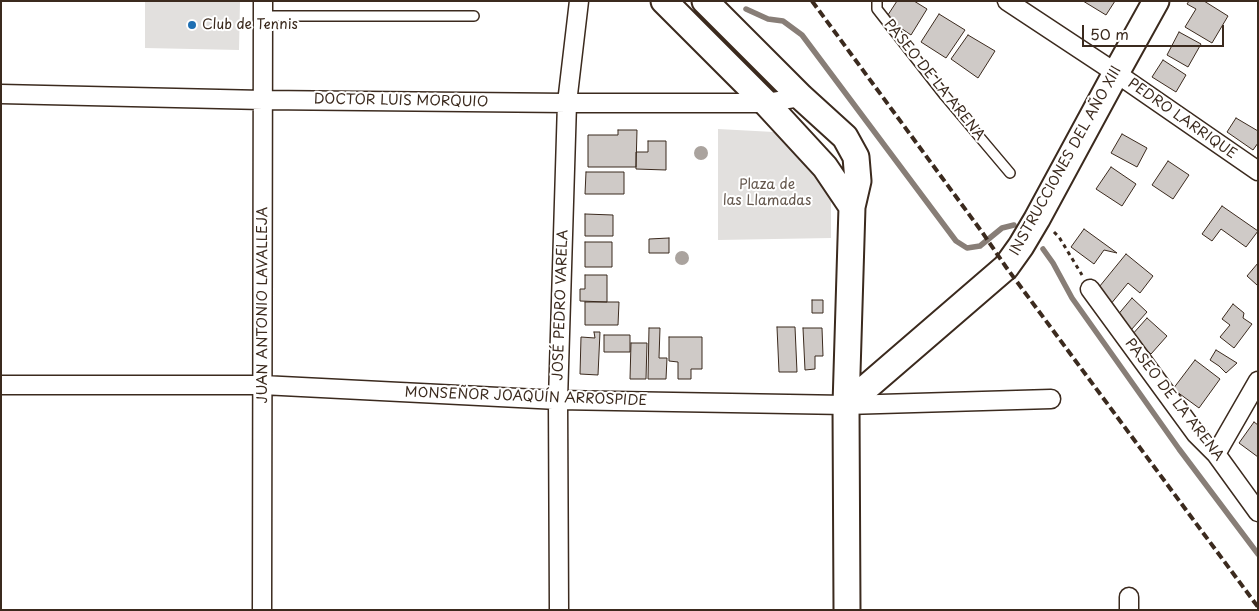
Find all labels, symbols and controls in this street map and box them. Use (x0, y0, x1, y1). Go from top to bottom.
scale bar (1084, 15, 1226, 47)
street label: PASEO DE LA ARENA (880, 16, 988, 144)
place label: Club de Tennis (202, 17, 298, 33)
marker: Club de Tennis (186, 19, 198, 31)
text: 50 m (1090, 22, 1129, 45)
street label: INSTRUCCIONES DEL AÑO XIII (1007, 63, 1125, 259)
street label: PEDRO LARRIQUE (1125, 75, 1239, 163)
street label: DOCTOR LUIS MORQUIO (314, 91, 488, 111)
park label: Plaza de las Llamadas (723, 177, 811, 210)
street label: JUAN ANTONIO LAVALLEJA (255, 207, 271, 403)
street label: JOSÉ PEDRO VARELA (550, 229, 572, 381)
street label: PASEO DE LA ARENA (1121, 336, 1227, 464)
street label: MONSEÑOR JOAQUÍN ARROSPIDE (404, 384, 648, 410)

